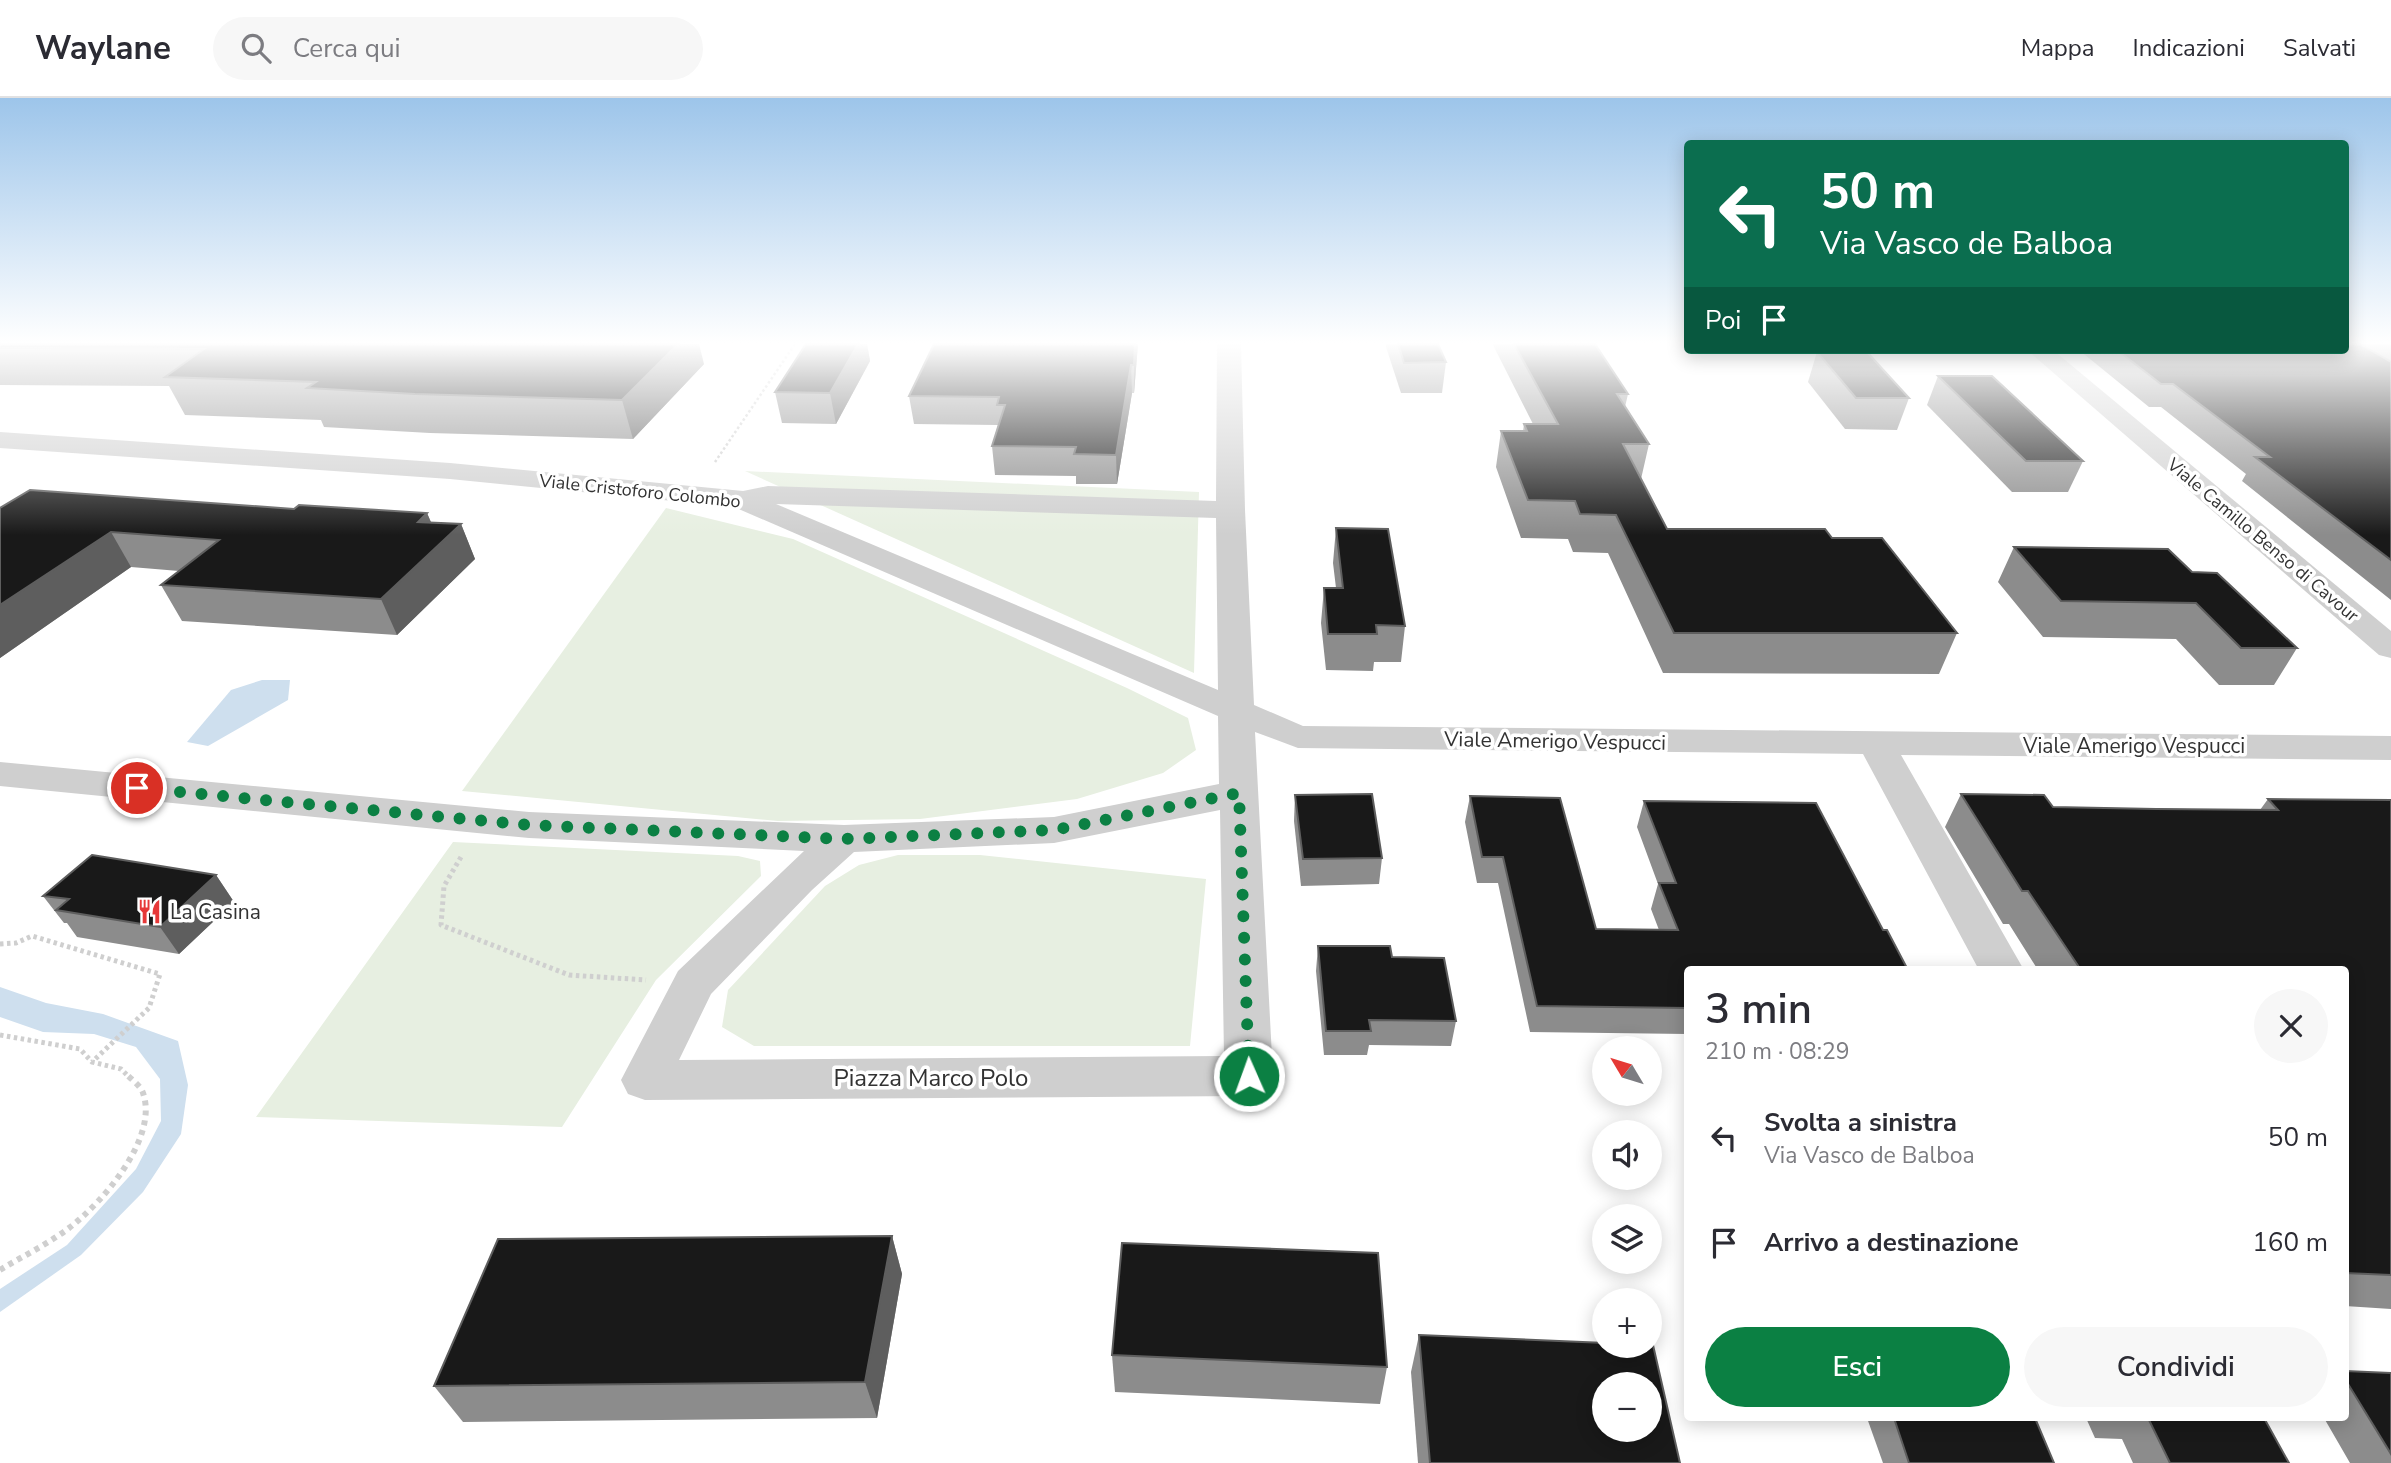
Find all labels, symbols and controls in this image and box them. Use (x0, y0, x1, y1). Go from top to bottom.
search box (213, 17, 703, 80)
text: Waylane (35, 26, 171, 71)
icon: search (237, 29, 275, 67)
text: Cerca qui (293, 31, 401, 66)
text: Mappa (2021, 32, 2095, 64)
text: Indicazioni (2133, 32, 2245, 64)
text: Salvati (2283, 32, 2356, 64)
text: 50 m (1820, 158, 1935, 225)
icon: left (1705, 168, 1796, 259)
text: Via Vasco de Balboa (1820, 222, 2113, 265)
icon: arrive (1755, 301, 1793, 339)
text: Poi (1705, 303, 1741, 338)
street label: Viale Camillo Benso di Cavour (2161, 452, 2364, 628)
street label: Viale Cristoforo Colombo (537, 468, 742, 514)
street label: Viale Amerigo Vespucci (1443, 725, 1666, 757)
street label: Viale Amerigo Vespucci (2022, 732, 2245, 760)
pin (107, 758, 167, 818)
icon: arrive (118, 769, 156, 807)
restaurant icon: La Casina (136, 898, 164, 926)
place label: La Casina (170, 898, 261, 926)
text: 3 min (1705, 981, 1812, 1038)
button: close (2254, 989, 2328, 1063)
north arrow (1592, 1036, 1662, 1106)
map controls (1592, 1036, 1662, 1442)
text: 210 m · 08:29 (1705, 1036, 1850, 1067)
position arrow (1212, 1039, 1286, 1113)
street label: Piazza Marco Polo (834, 1062, 1028, 1094)
text: Svolta a sinistra (1764, 1105, 1957, 1140)
icon: left (1705, 1119, 1743, 1157)
button: sound (1592, 1120, 1662, 1190)
text: 50 m (2268, 1120, 2328, 1155)
text: Via Vasco de Balboa (1764, 1140, 1975, 1171)
button: layers (1592, 1204, 1662, 1274)
icon: arrive (1705, 1224, 1743, 1262)
text: Arrivo a destinazione (1764, 1225, 2019, 1260)
text: 160 m (2252, 1225, 2328, 1260)
button: + (1592, 1288, 1662, 1358)
button: Esci (1705, 1327, 2010, 1407)
button: Condividi (2024, 1327, 2328, 1407)
button: − (1592, 1372, 1662, 1442)

